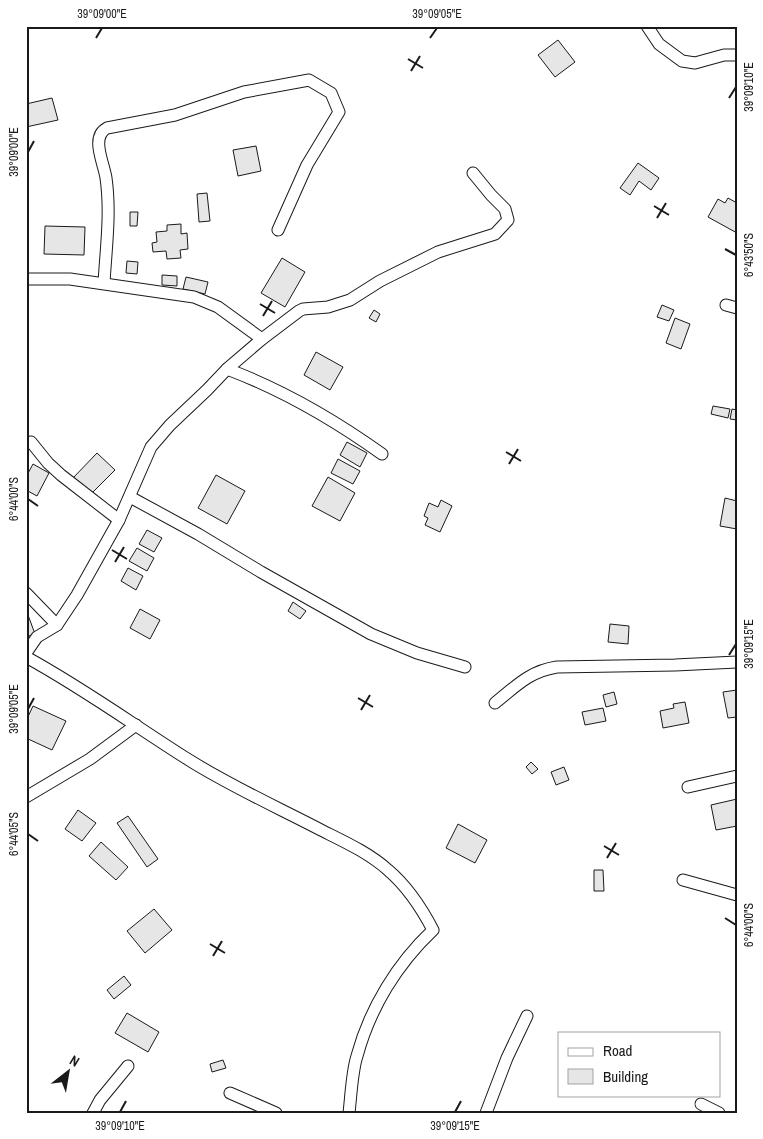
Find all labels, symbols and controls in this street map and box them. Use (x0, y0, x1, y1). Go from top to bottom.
text: 39°09'00"E (77, 6, 127, 22)
text: 39°09'05"E (412, 6, 462, 22)
text: 39°09'10"E (741, 62, 757, 112)
text: 39°09'00"E (6, 127, 22, 177)
text: 6°43'50"S (741, 233, 757, 277)
text: 6°44'00"S (6, 477, 22, 521)
text: 39°09'15"E (741, 619, 757, 669)
text: 39°09'05"E (6, 684, 22, 734)
text: 6°44'05"S (6, 812, 22, 856)
text: 6°44'00"S (741, 903, 757, 947)
legend (558, 1032, 720, 1096)
text: Road (603, 1040, 632, 1061)
north arrow (42, 1046, 92, 1096)
text: N (67, 1051, 83, 1071)
text: Building (603, 1066, 648, 1087)
text: 39°09'10"E (95, 1118, 145, 1134)
text: 39°09'15"E (430, 1118, 480, 1134)

